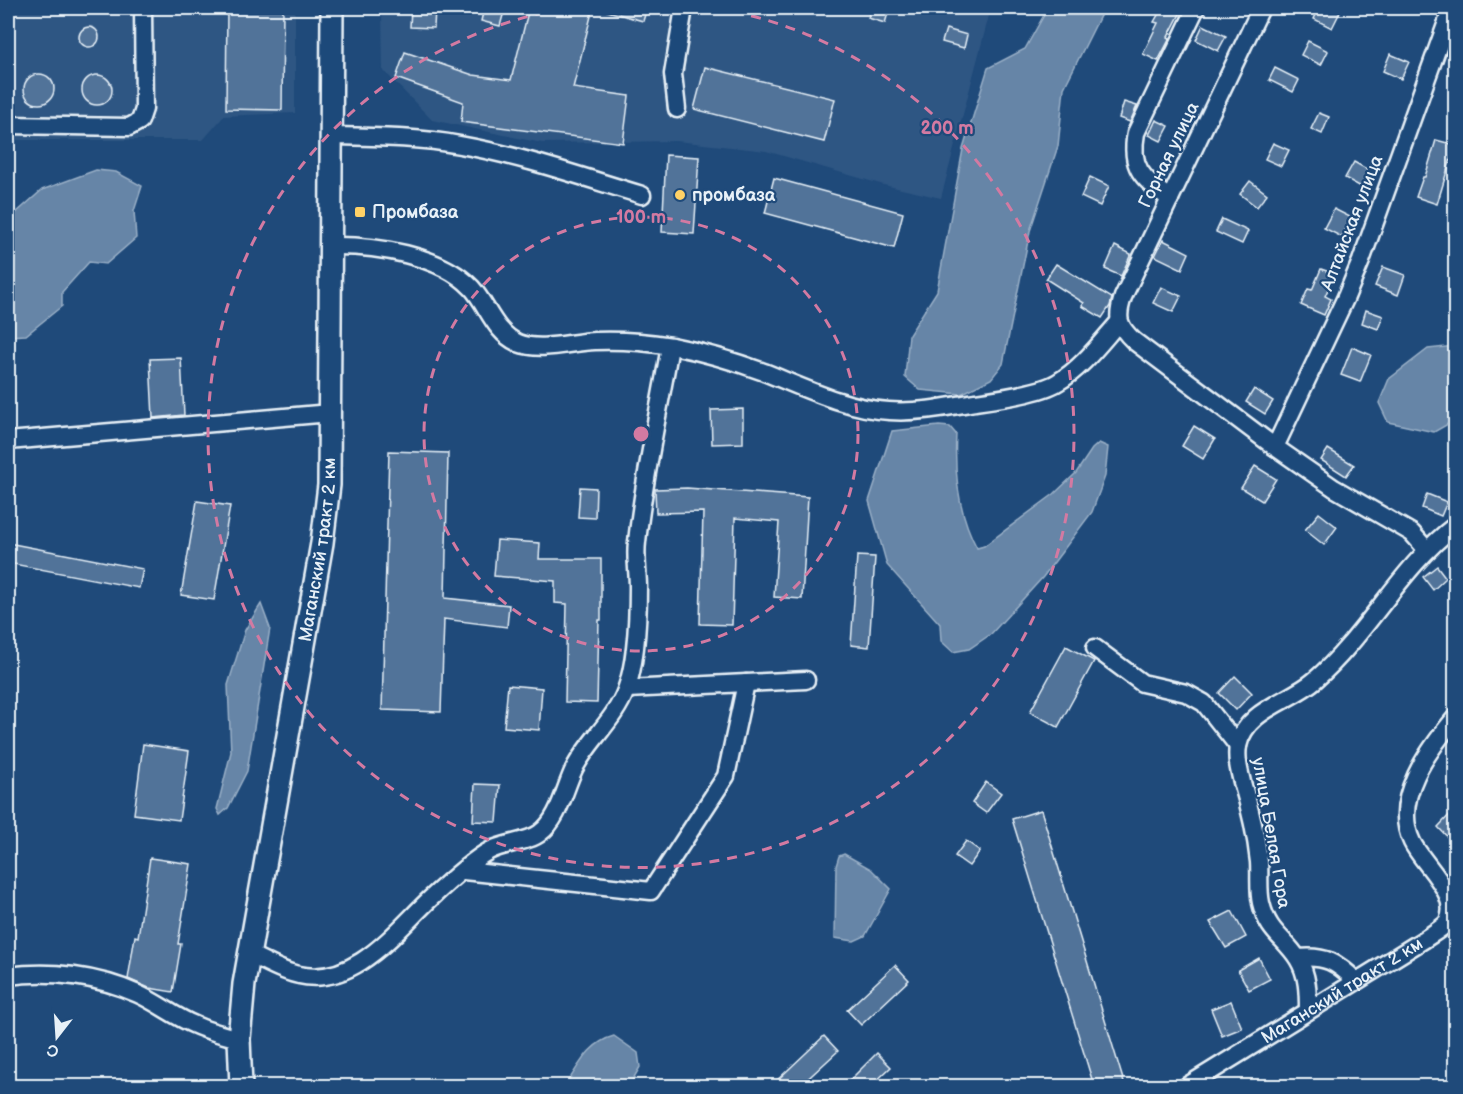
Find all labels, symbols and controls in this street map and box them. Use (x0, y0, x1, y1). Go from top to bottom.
street label: Горная улица (1134, 98, 1204, 211)
text: 200 m (920, 118, 974, 139)
street label: Алтайская улица (1316, 152, 1388, 295)
place label: промбаза (692, 185, 776, 206)
marker: промбаза (673, 188, 687, 202)
place label: Промбаза (372, 202, 459, 223)
marker: Промбаза (353, 205, 367, 219)
text: 100 m (616, 207, 666, 228)
centre of rings (631, 424, 651, 444)
street label: Маганский тракт 2 км (294, 458, 340, 643)
street label: улица Белая Гора (1247, 756, 1295, 911)
street label: Маганский тракт 2 км (1257, 933, 1426, 1048)
north arrow (27, 1007, 87, 1067)
text: С (45, 1039, 61, 1061)

